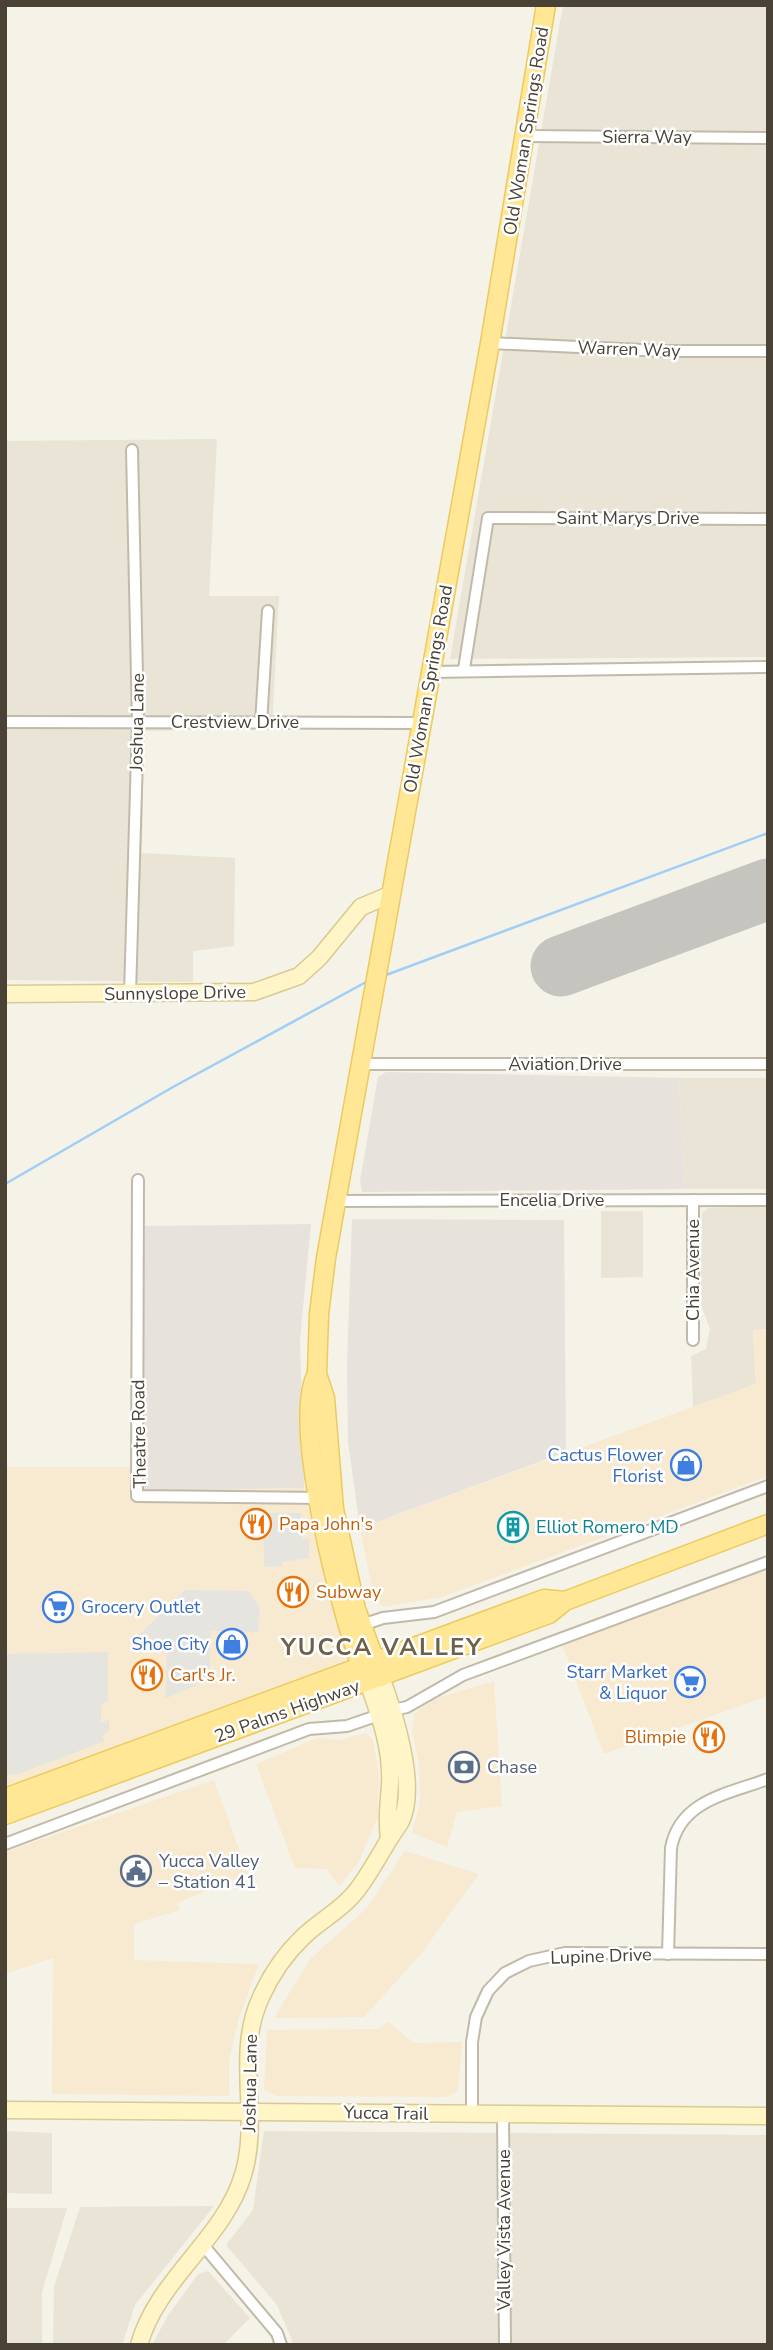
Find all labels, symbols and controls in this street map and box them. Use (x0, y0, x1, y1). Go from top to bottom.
street label: Old Woman Springs Road (498, 25, 554, 237)
street label: Sierra Way (602, 125, 692, 149)
street label: Warren Way (577, 335, 682, 363)
street label: Saint Marys Drive (557, 506, 699, 530)
street label: Old Woman Springs Road (398, 583, 458, 795)
street label: Joshua Lane (124, 673, 150, 772)
street label: Crestview Drive (171, 710, 299, 734)
street label: Sunnyslope Drive (104, 980, 246, 1006)
street label: Aviation Drive (508, 1052, 622, 1076)
street label: Encelia Drive (500, 1188, 604, 1212)
street label: Chia Avenue (681, 1219, 705, 1321)
street label: Theatre Road (126, 1379, 152, 1489)
place label: Cactus Flower Florist (548, 1443, 664, 1488)
shop icon: Cactus Flower Florist (669, 1448, 703, 1482)
restaurant icon: Papa John's (239, 1507, 273, 1541)
building icon: Elliot Romero MD (496, 1510, 530, 1544)
place label: Papa John's (279, 1512, 373, 1536)
place label: Elliot Romero MD (536, 1515, 679, 1539)
restaurant icon: Subway (276, 1575, 310, 1609)
place label: Subway (316, 1580, 382, 1604)
supermarket icon: Grocery Outlet (41, 1590, 75, 1624)
place label: Grocery Outlet (81, 1595, 201, 1619)
shop icon: Shoe City (215, 1627, 249, 1661)
district label: YUCCA VALLEY (280, 1631, 483, 1663)
place label: Shoe City (132, 1632, 210, 1656)
restaurant icon: Carl's Jr. (130, 1658, 164, 1692)
place label: Starr Market & Liquor (567, 1660, 668, 1705)
place label: Carl's Jr. (170, 1663, 236, 1687)
supermarket icon: Starr Market & Liquor (673, 1665, 707, 1699)
street label: 29 Palms Highway (211, 1673, 364, 1748)
restaurant icon: Blimpie (692, 1720, 726, 1754)
place label: Blimpie (625, 1725, 686, 1749)
bank icon: Chase (447, 1750, 481, 1784)
place label: Chase (487, 1755, 537, 1779)
place label: Yucca Valley – Station 41 (158, 1849, 260, 1894)
public building icon: Yucca Valley – Station 41 (119, 1854, 153, 1888)
street label: Lupine Drive (550, 1942, 652, 1970)
street label: Joshua Lane (237, 2034, 263, 2133)
street label: Yucca Trail (342, 2100, 429, 2126)
street label: Valley Vista Avenue (492, 2149, 516, 2312)

